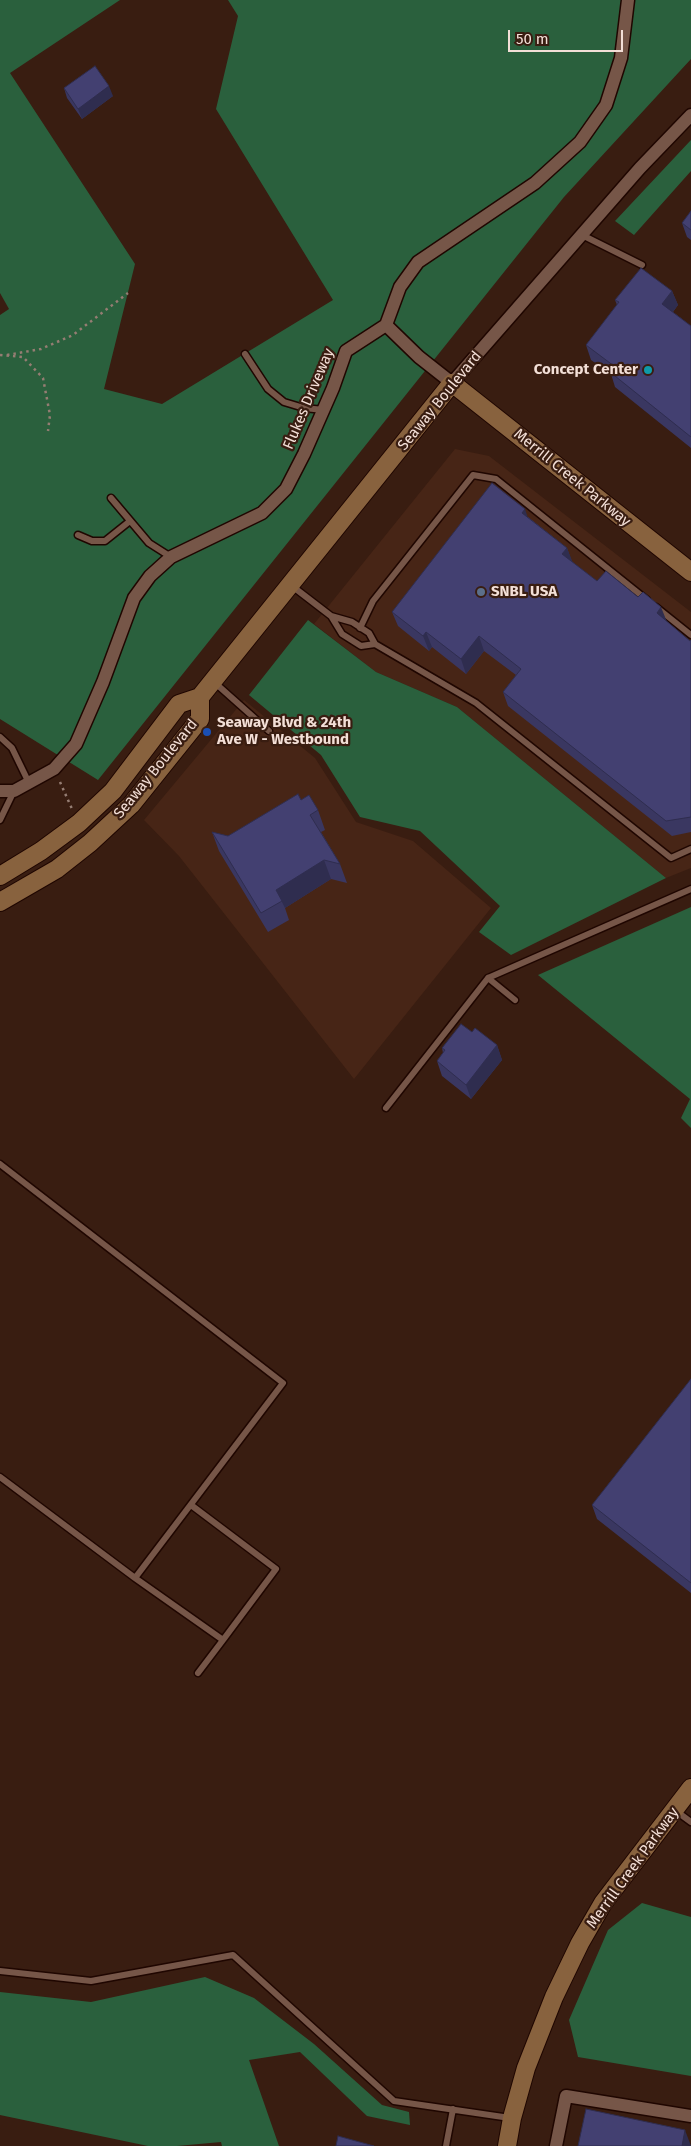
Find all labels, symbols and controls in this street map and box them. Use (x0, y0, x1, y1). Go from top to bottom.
scale bar (511, 20, 626, 52)
text: 50 m (516, 30, 549, 48)
street label: Flukes Driveway (280, 346, 338, 452)
street label: Seaway Boulevard (394, 348, 486, 454)
place label: Concept Center (534, 361, 638, 379)
marker: Concept Center (642, 364, 654, 376)
street label: Merrill Creek Parkway (510, 425, 634, 531)
place label: SNBL USA (491, 583, 557, 601)
marker: SNBL USA (475, 586, 487, 598)
place label: Seaway Blvd & 24th Ave W - Westbound (217, 714, 351, 749)
street label: Seaway Boulevard (110, 716, 202, 822)
marker: Seaway Blvd & 24th Ave W - Westbound (201, 726, 213, 738)
street label: Merrill Creek Parkway (583, 1804, 683, 1932)

